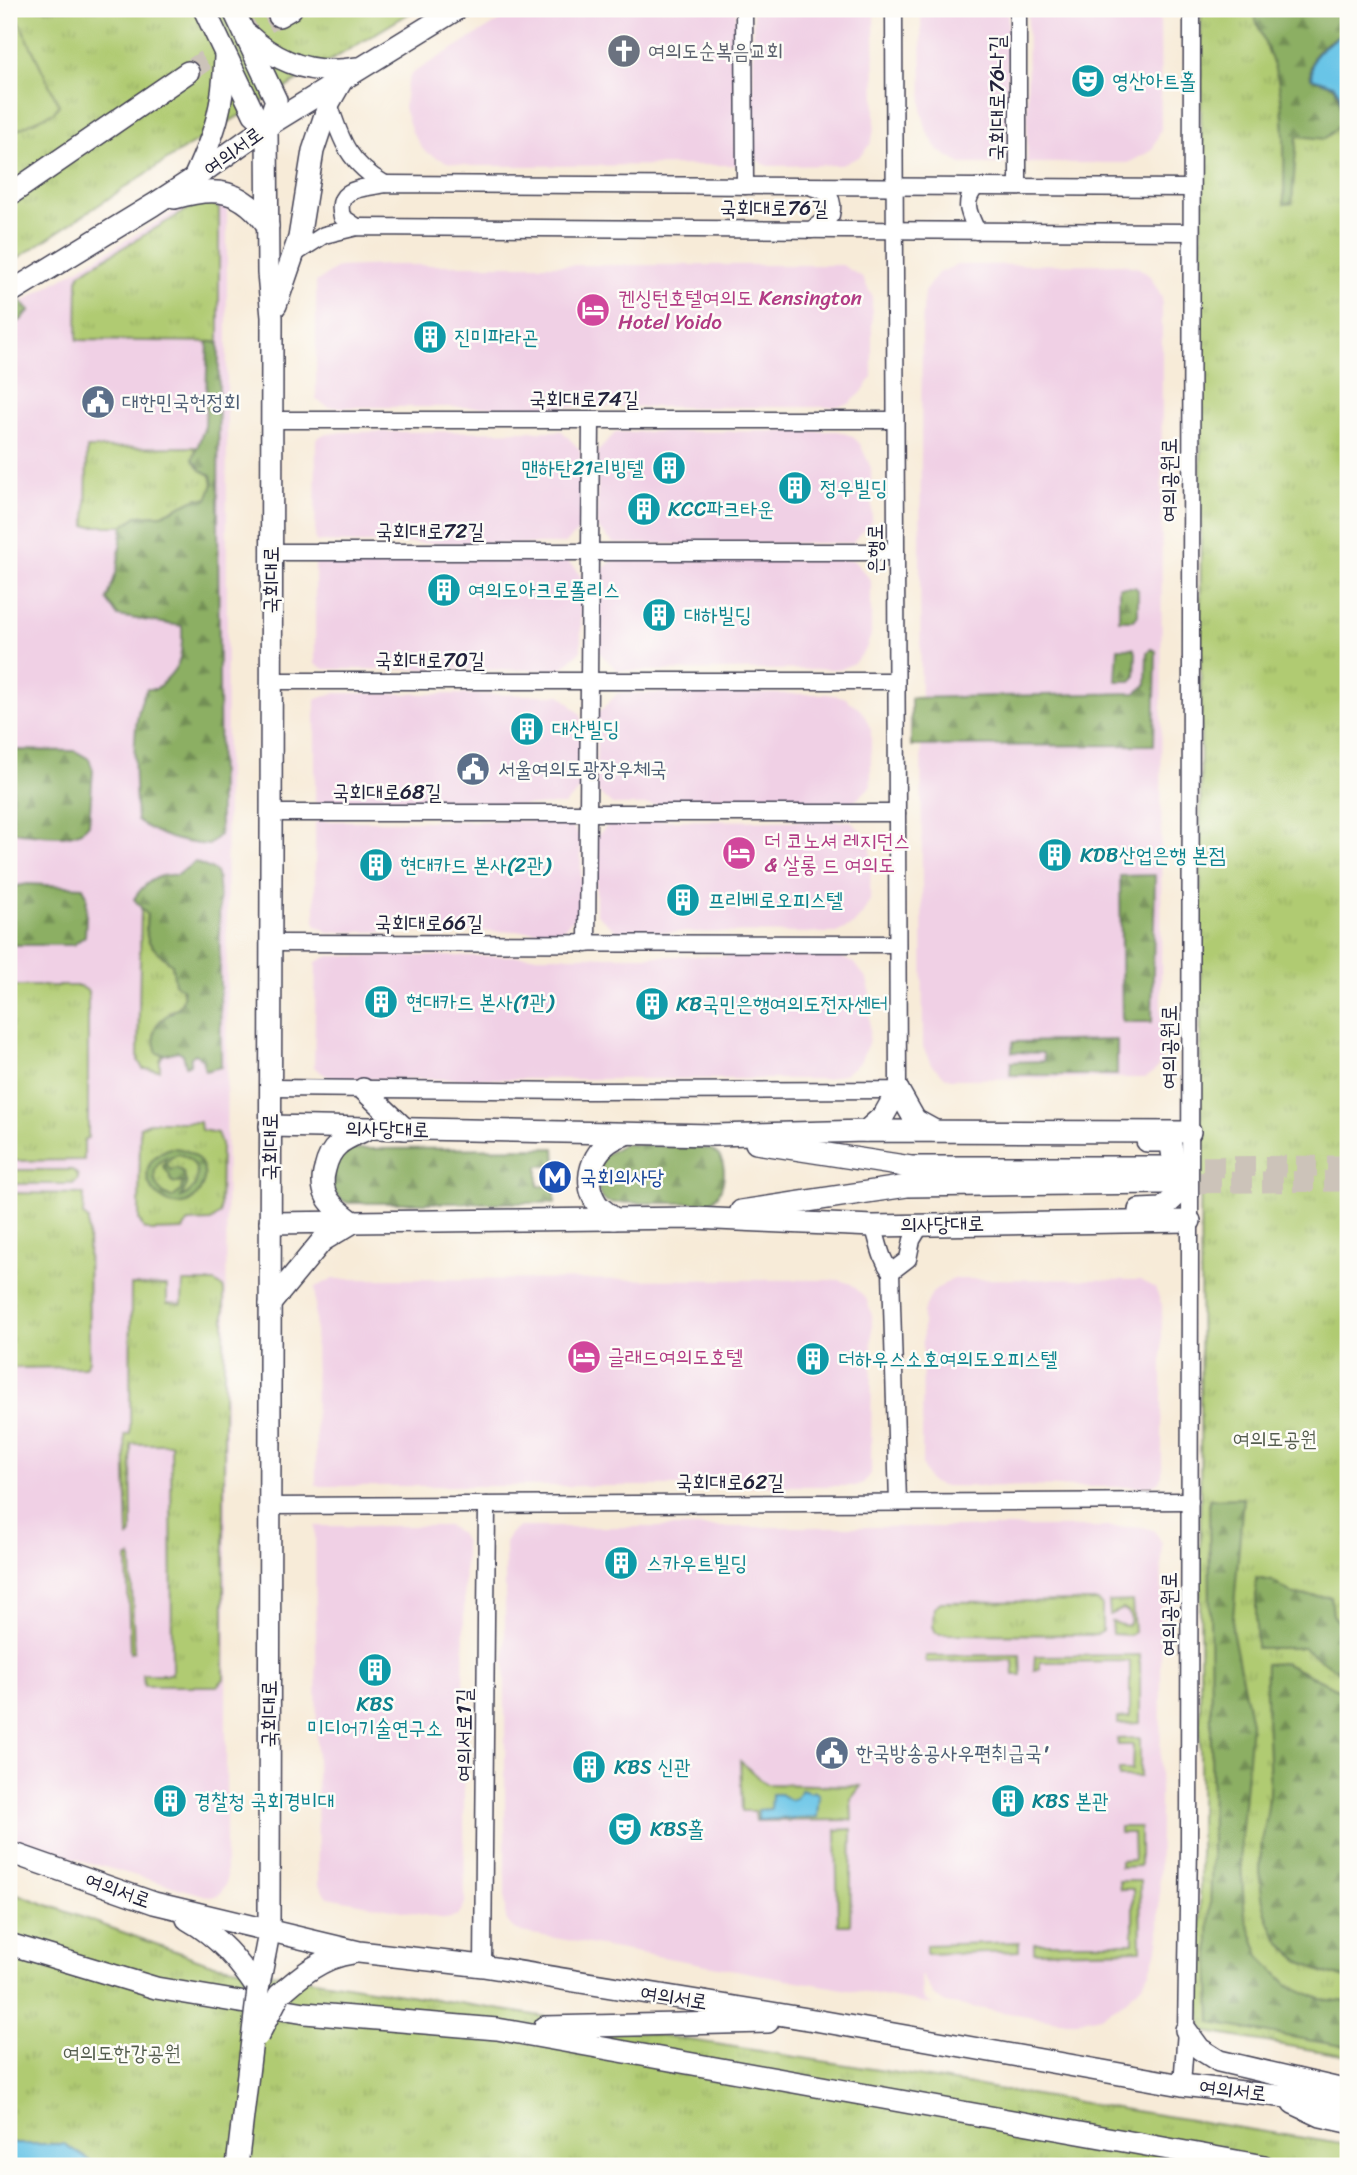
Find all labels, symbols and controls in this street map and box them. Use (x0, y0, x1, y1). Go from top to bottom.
church icon: 여의도순복음교회 (605, 32, 643, 70)
place label: 여의도순복음교회 (648, 32, 783, 70)
street label: 국회대로76나길 (978, 35, 1016, 161)
theatre icon: 영산아트홀 (1069, 62, 1107, 100)
place label: 영산아트홀 (1112, 62, 1197, 100)
street label: 여의서로 (194, 116, 272, 186)
street label: 국회대로76길 (720, 189, 828, 227)
place label: 켄싱턴호텔여의도 Kensington Hotel Yoido (618, 279, 862, 341)
hotel icon: 켄싱턴호텔여의도 Kensington Hotel Yoido (574, 291, 612, 329)
building icon: 진미파라곤 (411, 318, 449, 356)
place label: 진미파라곤 (454, 318, 539, 356)
street label: 국회대로74길 (529, 380, 639, 418)
public building icon: 대한민국헌정회 (79, 383, 117, 421)
place label: 대한민국헌정회 (122, 383, 240, 421)
street label: 여의공원로 (1150, 438, 1188, 522)
place label: 맨하탄21리빙텔 (521, 449, 644, 487)
building icon: 맨하탄21리빙텔 (650, 449, 688, 487)
building icon: 정우빌딩 (776, 469, 814, 507)
place label: 정우빌딩 (820, 469, 888, 507)
building icon: KCC파크타운 (625, 490, 663, 528)
place label: KCC파크타운 (668, 490, 774, 528)
street label: 국회대로72길 (376, 512, 484, 550)
street label: 은행로 (856, 524, 894, 574)
street label: 국회대로 (252, 546, 290, 614)
building icon: 여의도아크로폴리스 (425, 571, 463, 609)
place label: 여의도아크로폴리스 (468, 571, 620, 609)
building icon: 대하빌딩 (640, 596, 678, 634)
place label: 대하빌딩 (684, 596, 752, 634)
street label: 국회대로70길 (375, 641, 485, 679)
building icon: 대산빌딩 (508, 710, 546, 748)
place label: 대산빌딩 (552, 710, 620, 748)
public building icon: 서울여의도광장우체국 (454, 750, 492, 788)
place label: 서울여의도광장우체국 (498, 750, 667, 788)
street label: 국회대로68길 (332, 773, 442, 811)
place label: 더 코노셔 레지던스 & 살롱 드 여의도 (764, 822, 910, 884)
hotel icon: 더 코노셔 레지던스 & 살롱 드 여의도 (720, 834, 758, 872)
building icon: KDB산업은행 본점 (1036, 836, 1074, 874)
place label: KDB산업은행 본점 (1080, 836, 1226, 874)
building icon: 현대카드 본사(2관) (357, 846, 395, 884)
place label: 현대카드 본사(2관) (400, 846, 552, 884)
building icon: 프리베로오피스텔 (664, 881, 702, 919)
place label: 프리베로오피스텔 (708, 881, 843, 919)
street label: 국회대로66길 (375, 904, 483, 942)
building icon: 현대카드 본사(1관) (362, 983, 400, 1021)
place label: 현대카드 본사(1관) (406, 983, 555, 1021)
building icon: KB국민은행여의도전자센터 (633, 985, 671, 1023)
place label: KB국민은행여의도전자센터 (676, 985, 888, 1023)
street label: 여의공원로 (1150, 1005, 1188, 1089)
street label: 의사당대로 (344, 1109, 430, 1149)
street label: 국회대로 (251, 1113, 289, 1181)
metro station icon: 국회의사당 (536, 1158, 574, 1196)
place label: 국회의사당 (580, 1158, 665, 1196)
street label: 의사당대로 (899, 1204, 985, 1244)
hotel icon: 글래드여의도호텔 (565, 1338, 603, 1376)
place label: 글래드여의도호텔 (608, 1338, 743, 1376)
building icon: 더하우스소호여의도오피스텔 (794, 1340, 832, 1378)
place label: 더하우스소호여의도오피스텔 (838, 1340, 1058, 1378)
park label: 여의도공원 (1233, 1420, 1317, 1458)
street label: 국회대로62길 (676, 1463, 784, 1501)
building icon: 스카우트빌딩 (602, 1544, 640, 1582)
place label: 스카우트빌딩 (646, 1544, 747, 1582)
street label: 여의공원로 (1150, 1572, 1188, 1656)
building icon: KBS 미디어기술연구소 (356, 1651, 394, 1689)
street label: 국회대로 (250, 1680, 288, 1748)
place label: KBS 미디어기술연구소 (307, 1685, 443, 1747)
street label: 여의서로1길 (445, 1688, 483, 1782)
public building icon: 한국방송공사우편취급국' (813, 1734, 851, 1772)
place label: 한국방송공사우편취급국' (856, 1734, 1050, 1772)
building icon: KBS 신관 (570, 1748, 608, 1786)
place label: KBS 신관 (614, 1748, 691, 1786)
building icon: 경찰청 국회경비대 (151, 1782, 189, 1820)
place label: 경찰청 국회경비대 (194, 1782, 335, 1820)
building icon: KBS 본관 (989, 1782, 1027, 1820)
place label: KBS 본관 (1032, 1782, 1109, 1820)
theatre icon: KBS홀 (606, 1810, 644, 1848)
place label: KBS홀 (650, 1810, 704, 1848)
street label: 여의서로 (80, 1861, 156, 1919)
street label: 여의서로 (638, 1973, 710, 2021)
park label: 여의도한강공원 (63, 2034, 181, 2072)
street label: 여의서로 (1197, 2067, 1269, 2113)

